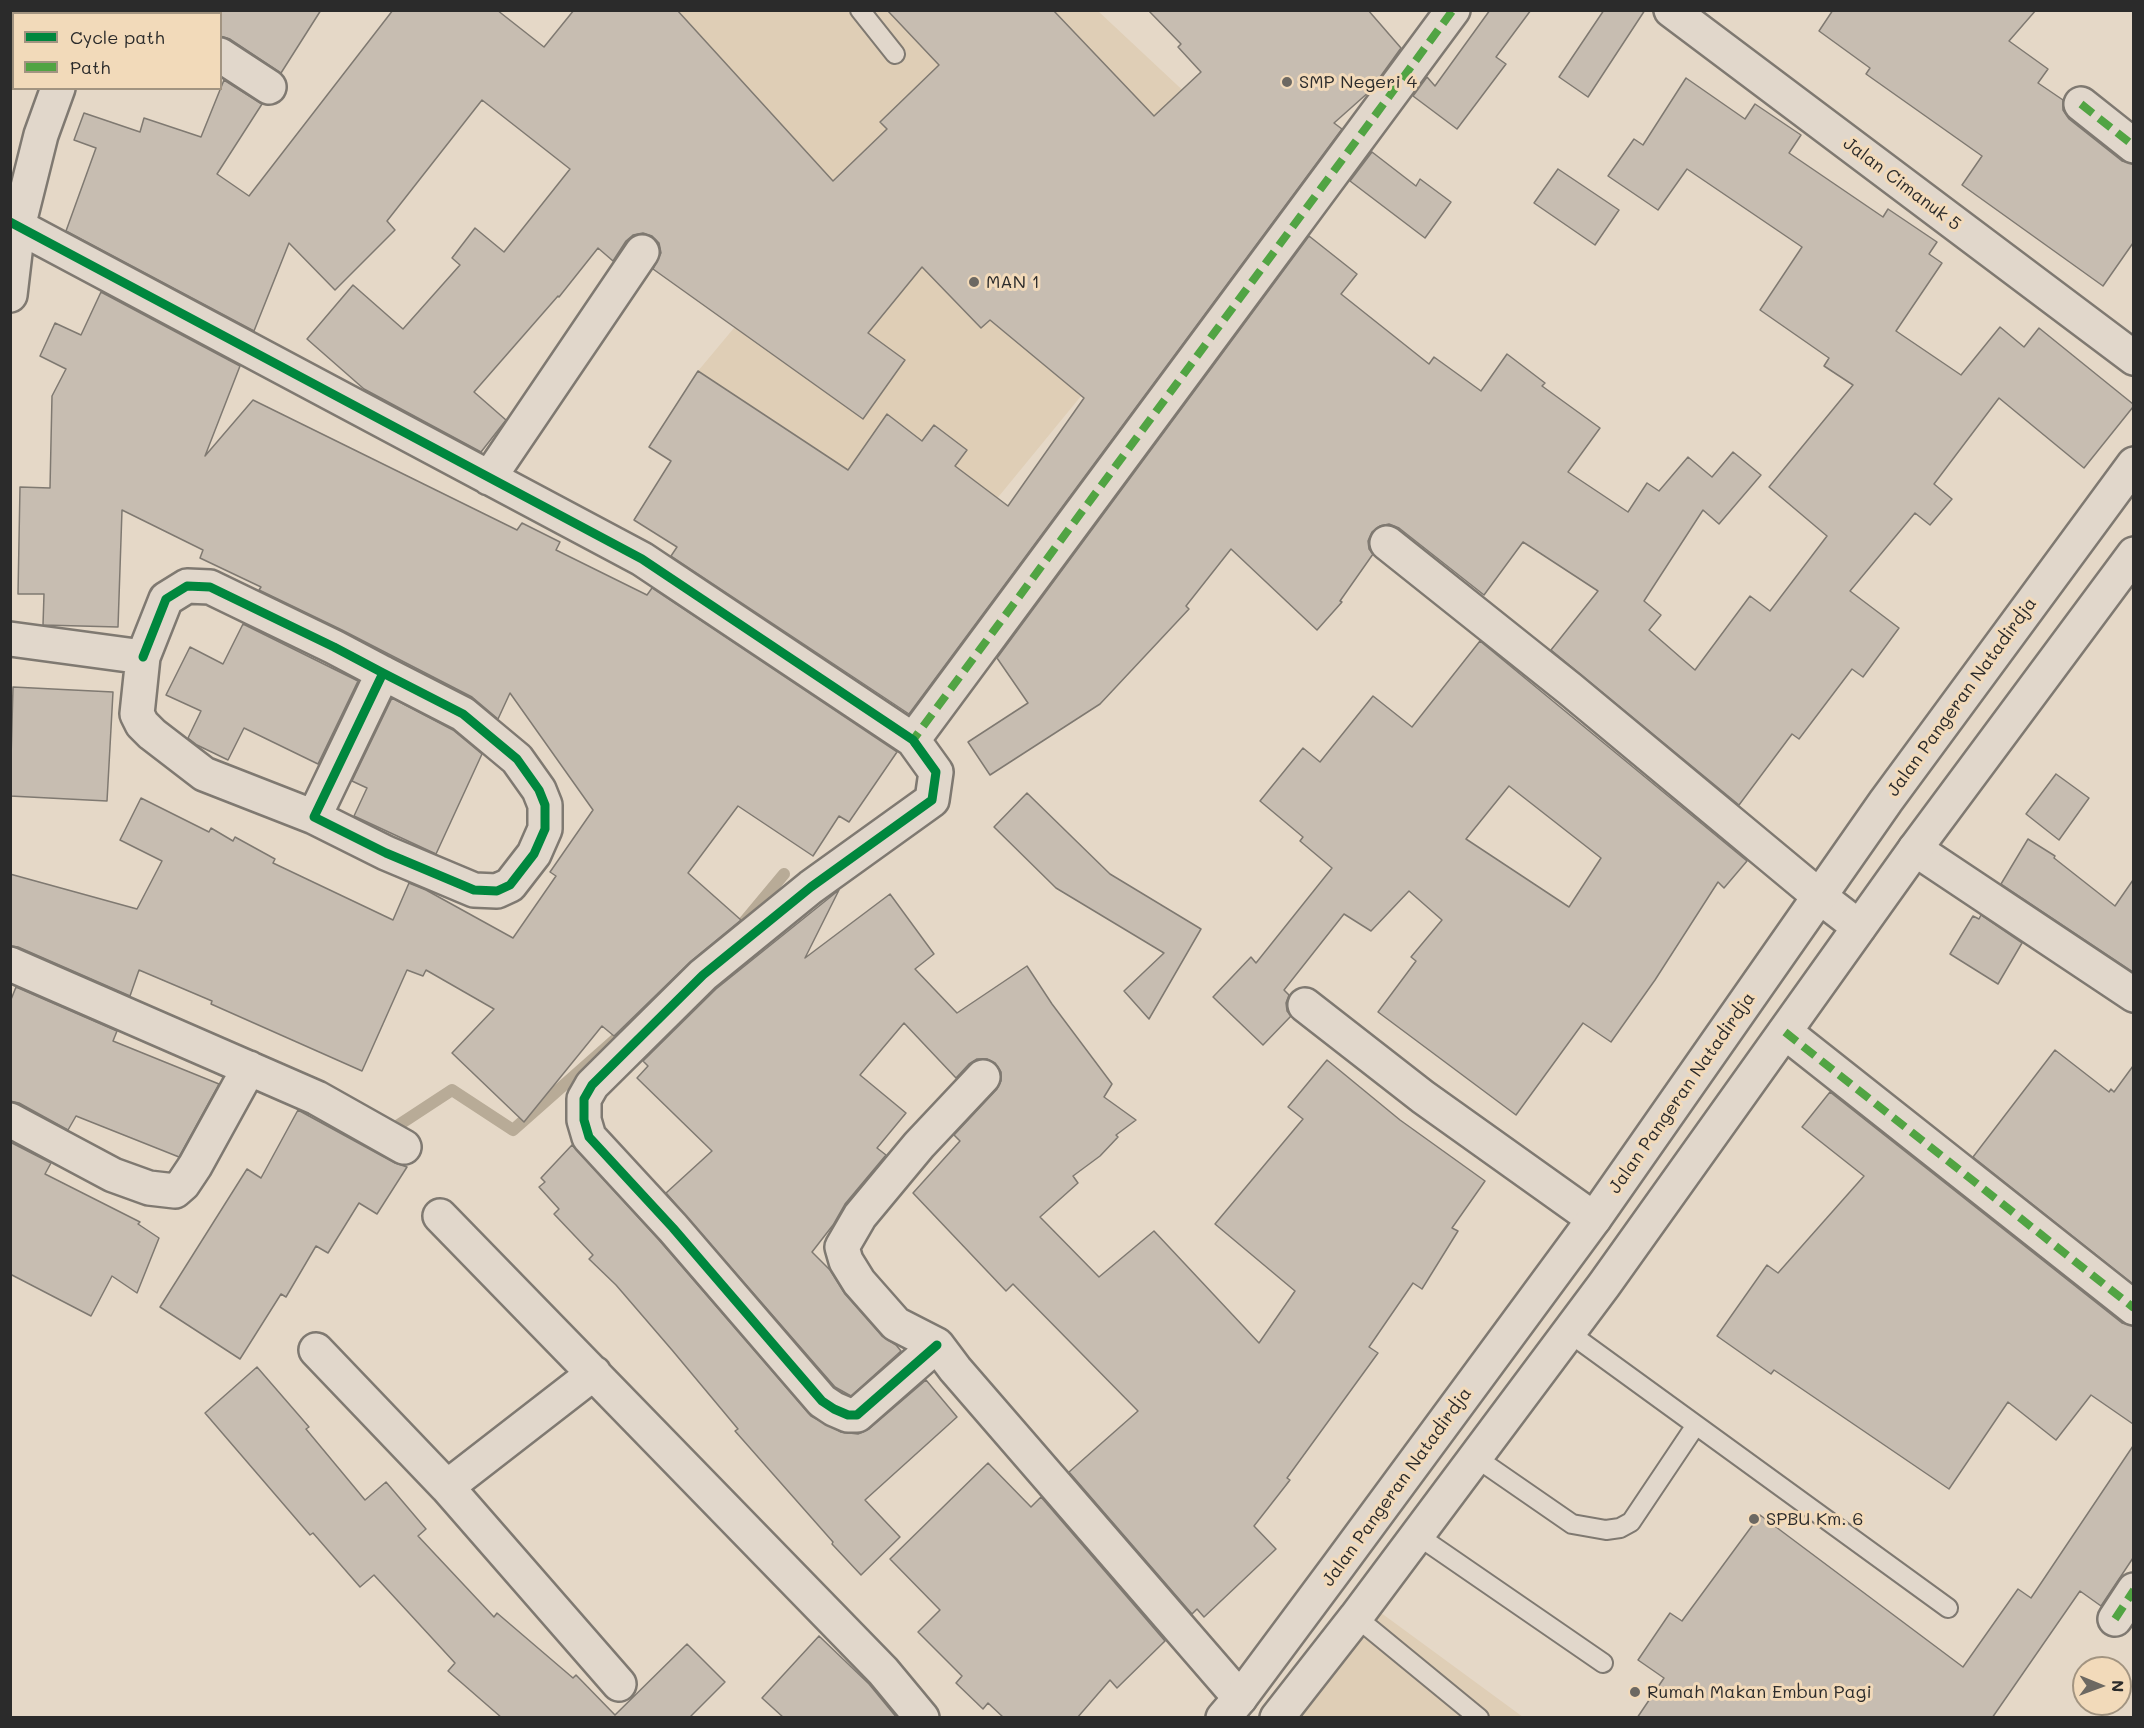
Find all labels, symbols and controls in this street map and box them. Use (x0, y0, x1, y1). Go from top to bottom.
legend (12, 12, 222, 90)
text: Cycle path (70, 25, 165, 49)
text: Path (70, 55, 110, 79)
place label: SMP Negeri 4 (1299, 71, 1417, 93)
marker: SMP Negeri 4 (1280, 75, 1294, 89)
street label: Jalan Cimanuk 5 (1839, 133, 1965, 235)
place label: MAN 1 (986, 271, 1040, 293)
marker: MAN 1 (967, 275, 981, 289)
street label: Jalan Pangeran Natadirdja (1883, 593, 2041, 801)
street label: Jalan Pangeran Natadirdja (1604, 988, 1760, 1198)
street label: Jalan Pangeran Natadirdja (1318, 1383, 1476, 1591)
place label: SPBU Km. 6 (1766, 1508, 1863, 1530)
marker: SPBU Km. 6 (1747, 1512, 1761, 1526)
north arrow (2072, 1656, 2132, 1716)
text: N (2108, 1680, 2129, 1693)
place label: Rumah Makan Embun Pagi (1647, 1681, 1872, 1703)
marker: Rumah Makan Embun Pagi (1628, 1685, 1642, 1699)

